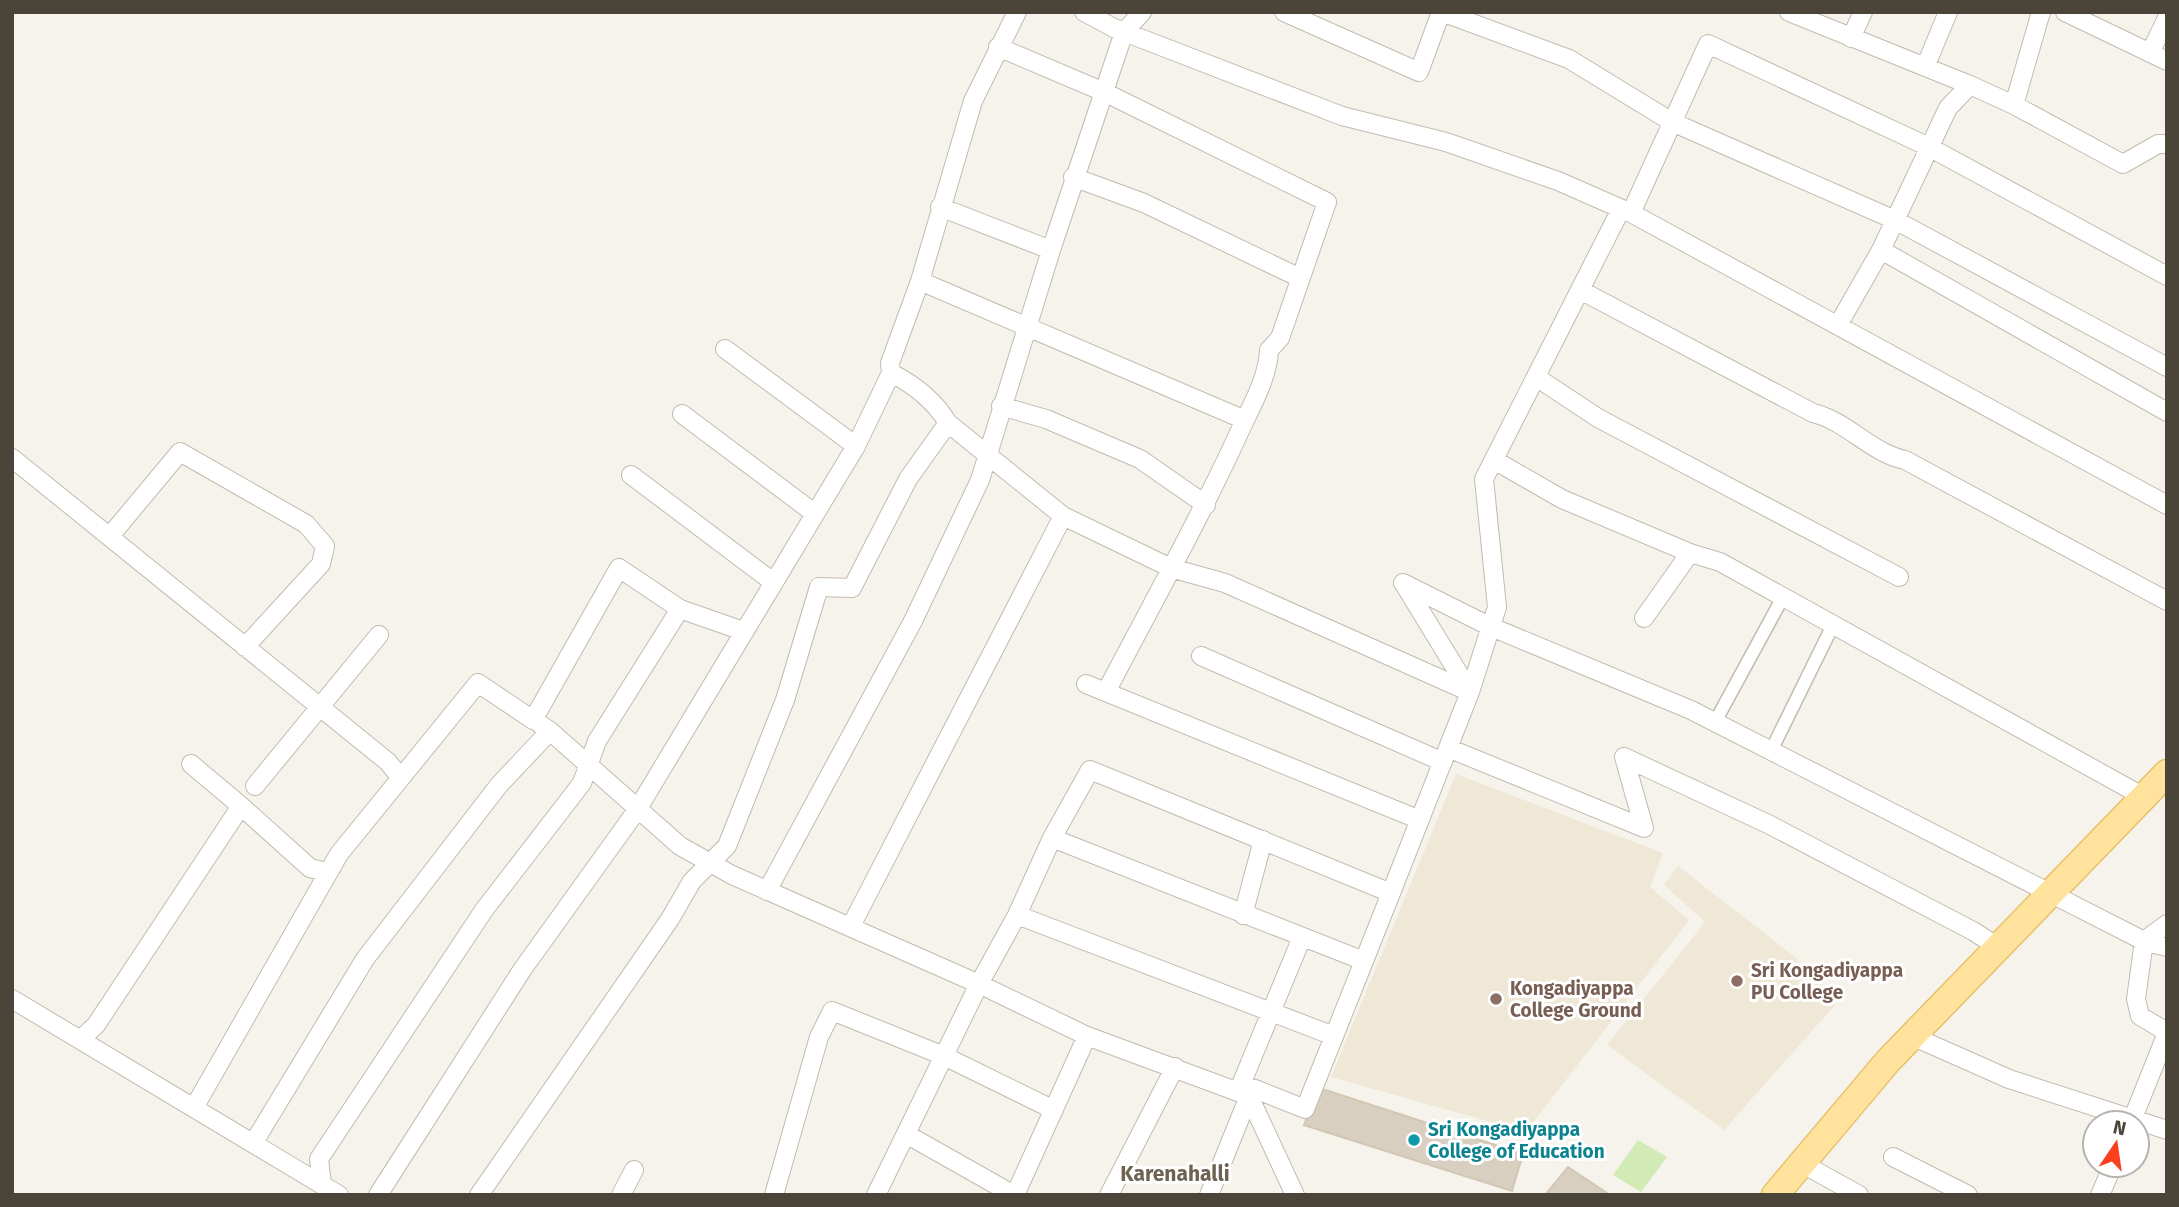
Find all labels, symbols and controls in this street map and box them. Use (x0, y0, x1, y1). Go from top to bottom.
place label: Sri Kongadiyappa PU College (1751, 959, 1903, 1004)
marker: Sri Kongadiyappa PU College (1729, 973, 1745, 989)
place label: Kongadiyappa College Ground (1510, 977, 1642, 1022)
marker: Kongadiyappa College Ground (1488, 991, 1504, 1007)
north arrow (2081, 1109, 2151, 1179)
text: N (2111, 1115, 2128, 1141)
place label: Sri Kongadiyappa College of Education (1428, 1118, 1605, 1163)
marker: Sri Kongadiyappa College of Education (1406, 1132, 1422, 1148)
district label: Karenahalli (1120, 1161, 1230, 1187)

